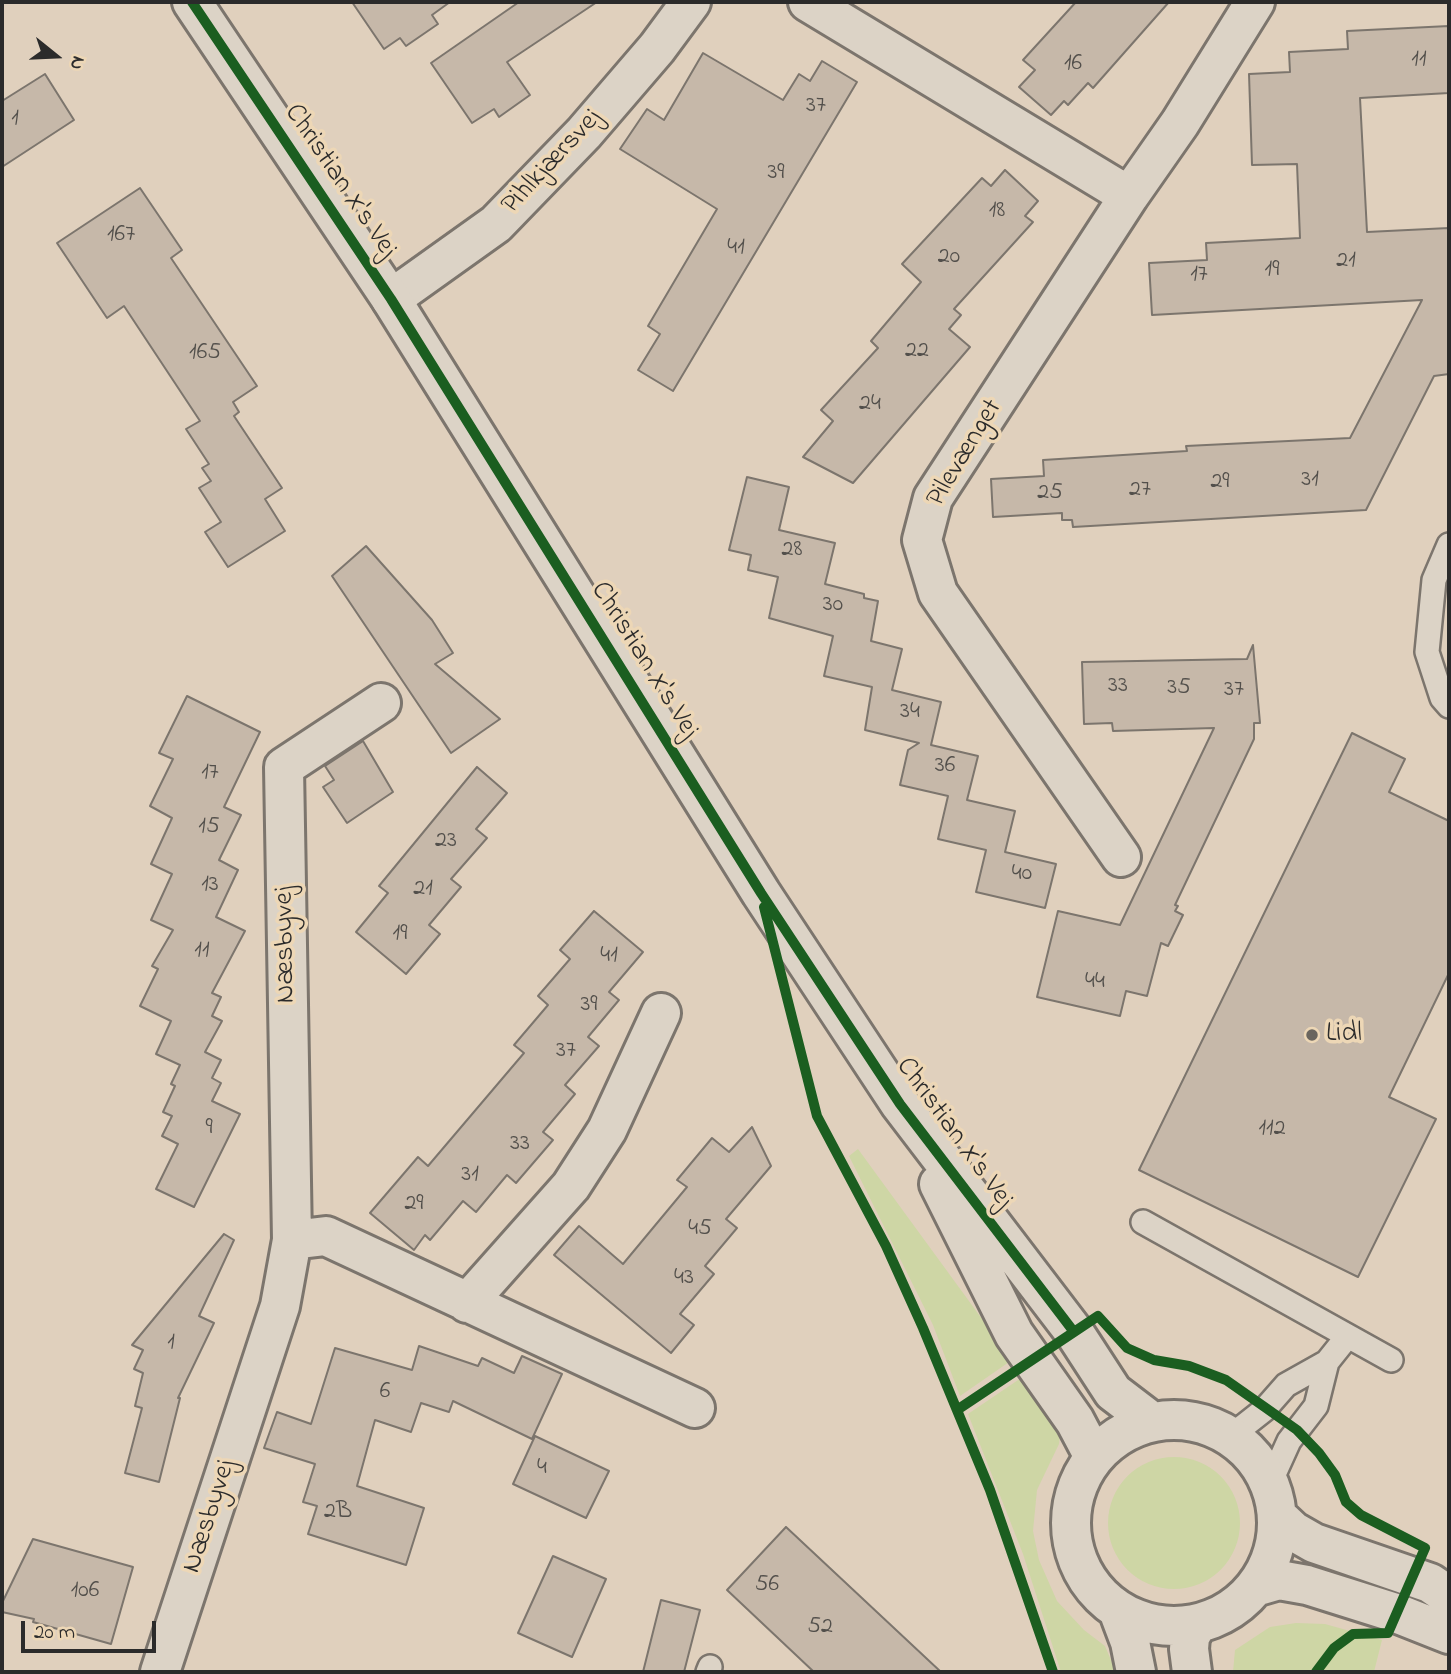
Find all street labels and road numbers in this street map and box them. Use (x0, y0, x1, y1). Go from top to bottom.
street label: Christian X's Vej (275, 99, 403, 265)
street label: Pihlkjærsvej (496, 103, 610, 223)
street label: Pilevænget (921, 394, 1011, 514)
street label: Christian X's Vej (581, 576, 705, 746)
street label: Næsbyvej (269, 886, 305, 1004)
street label: Christian X's Vej (887, 1052, 1019, 1216)
street label: Næsbyvej (177, 1456, 245, 1578)

